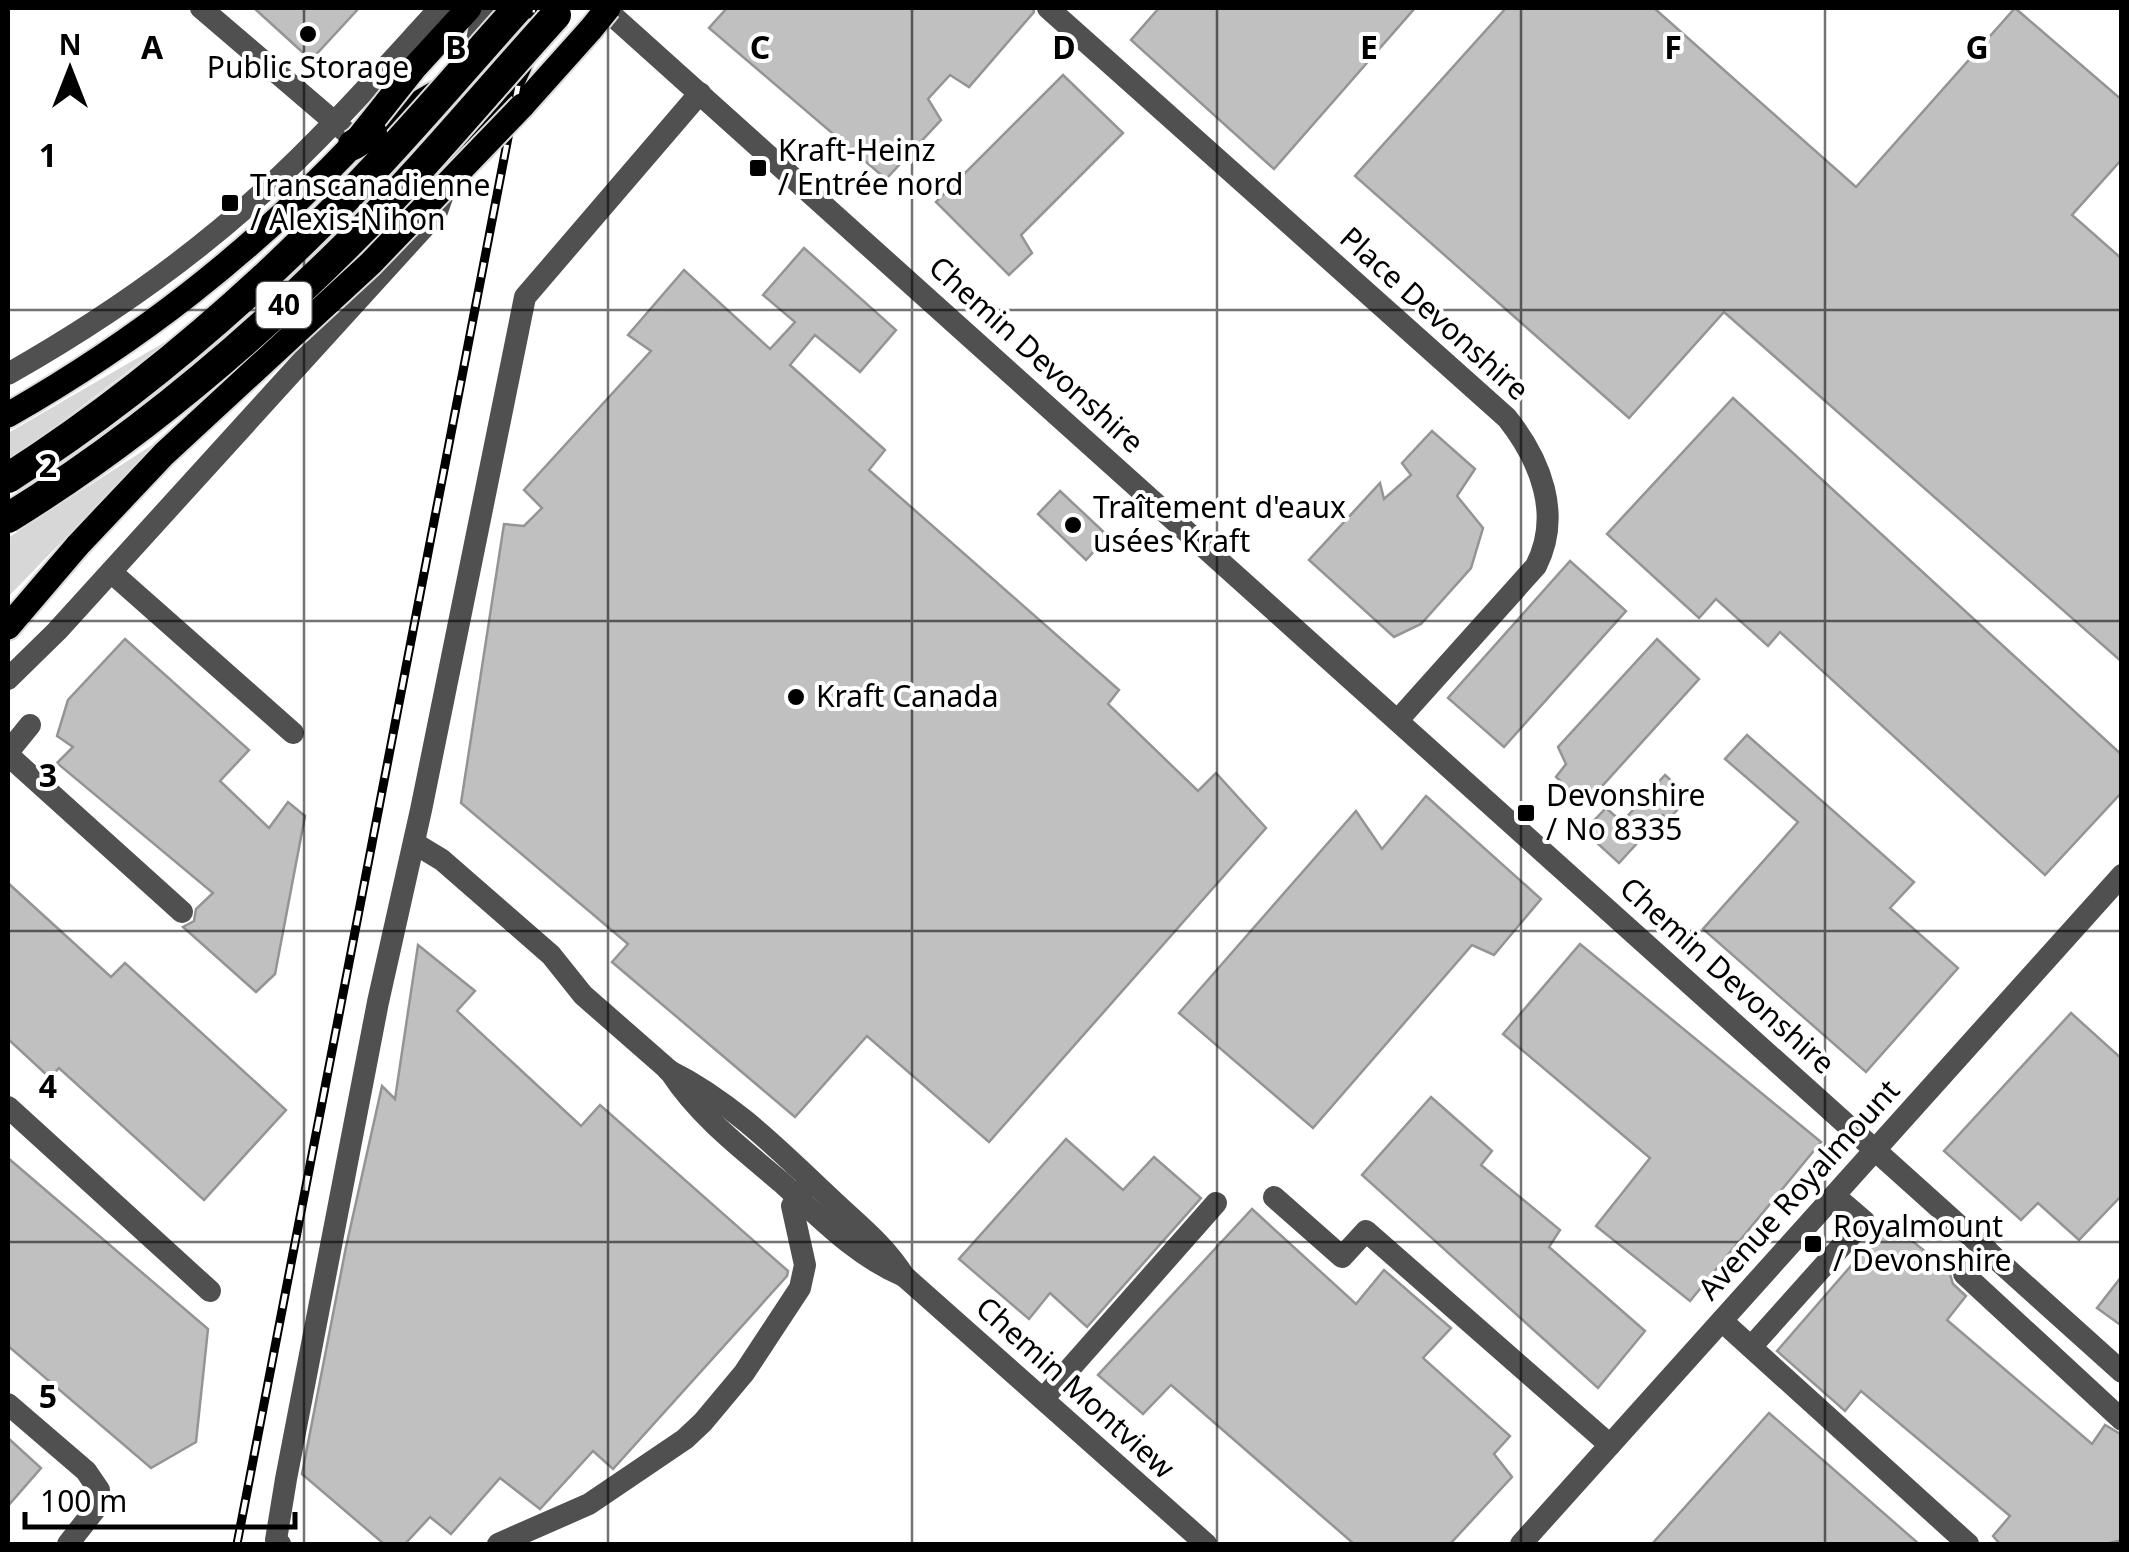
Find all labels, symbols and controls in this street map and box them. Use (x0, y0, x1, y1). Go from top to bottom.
north arrow (20, 20, 120, 120)
marker: Public Storage (297, 23, 319, 45)
text: N (59, 25, 81, 63)
text: A (141, 25, 164, 68)
text: B (445, 25, 467, 68)
text: C (750, 25, 770, 68)
text: D (1052, 25, 1076, 68)
text: E (1360, 25, 1378, 68)
text: F (1664, 25, 1682, 68)
text: G (1965, 25, 1989, 68)
place label: Public Storage (207, 46, 409, 87)
place label: Kraft-Heinz / Entrée nord (778, 129, 963, 204)
text: 1 (39, 133, 57, 176)
marker: Kraft-Heinz / Entrée nord (747, 157, 769, 179)
place label: Transcanadienne / Alexis-Nihon (250, 164, 490, 239)
marker: Transcanadienne / Alexis-Nihon (219, 192, 241, 214)
street label: Place Devonshire (1332, 217, 1538, 409)
street label: Chemin Devonshire (921, 246, 1153, 461)
road number: 40 (256, 282, 312, 328)
text: 2 (39, 443, 57, 486)
place label: Traîtement d'eaux usées Kraft (1093, 486, 1346, 561)
marker: Traîtement d'eaux usées Kraft (1062, 514, 1084, 536)
place label: Kraft Canada (816, 675, 999, 716)
marker: Kraft Canada (785, 686, 807, 708)
text: 3 (39, 753, 57, 796)
place label: Devonshire / No 8335 (1546, 774, 1706, 849)
marker: Devonshire / No 8335 (1515, 802, 1537, 824)
street label: Chemin Devonshire (1612, 867, 1844, 1082)
text: 4 (39, 1064, 57, 1107)
street label: Avenue Royalmount (1688, 1070, 1908, 1308)
place label: Royalmount / Devonshire (1833, 1205, 2011, 1280)
marker: Royalmount / Devonshire (1802, 1233, 1824, 1255)
street label: Chemin Montview (968, 1287, 1184, 1487)
text: 5 (39, 1374, 57, 1417)
scale bar (25, 1467, 295, 1529)
text: 100 m (40, 1480, 127, 1521)

